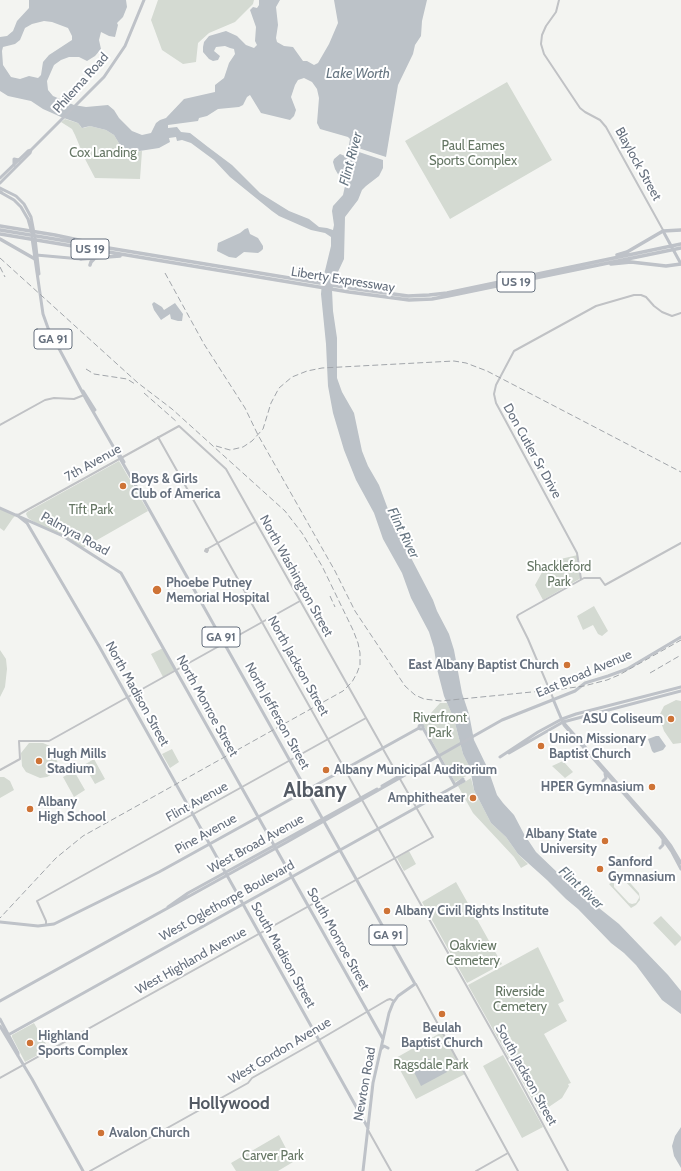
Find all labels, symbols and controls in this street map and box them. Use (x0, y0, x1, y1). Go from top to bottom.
street label: Philema Road (50, 50, 112, 116)
water label: Lake Worth (326, 66, 390, 82)
street label: Blaylock Street (611, 125, 665, 203)
water label: Flint River (336, 130, 366, 188)
park label: Paul Eames Sports Complex (429, 138, 517, 169)
park label: Cox Landing (69, 145, 137, 161)
road number: US 19 (71, 239, 109, 259)
street label: Liberty Expressway (290, 264, 396, 296)
road number: US 19 (497, 272, 535, 292)
road number: GA 91 (34, 329, 72, 349)
street label: Don Cutler Sr Drive (499, 401, 565, 501)
street label: 7th Avenue (62, 441, 124, 485)
place label: Boys & Girls Club of America (131, 471, 220, 502)
marker: Boys & Girls Club of America (118, 481, 128, 491)
park label: Tift Park (69, 502, 113, 518)
water label: Flint River (383, 505, 423, 561)
street label: Palmyra Road (38, 509, 112, 559)
street label: North Washington Street (256, 512, 336, 640)
park label: Shackleford Park (527, 559, 591, 590)
place label: Phoebe Putney Memorial Hospital (166, 575, 269, 606)
marker: Phoebe Putney Memorial Hospital (151, 584, 163, 596)
street label: North Jackson Street (264, 613, 332, 719)
road number: GA 91 (202, 627, 240, 647)
street label: North Madison Street (102, 639, 172, 749)
street label: East Broad Avenue (534, 647, 634, 701)
street label: North Monroe Street (173, 653, 241, 759)
place label: East Albany Baptist Church (408, 657, 559, 673)
street label: North Jefferson Street (241, 660, 313, 772)
marker: East Albany Baptist Church (562, 660, 572, 670)
park label: Riverfront Park (413, 710, 467, 741)
place label: ASU Coliseum (583, 711, 663, 727)
marker: ASU Coliseum (666, 714, 676, 724)
place label: Union Missionary Baptist Church (549, 731, 646, 762)
marker: Union Missionary Baptist Church (536, 741, 546, 751)
place label: Hugh Mills Stadium (47, 746, 106, 777)
marker: Hugh Mills Stadium (34, 756, 44, 766)
place label: Albany Municipal Auditorium (334, 762, 497, 778)
marker: Albany Municipal Auditorium (321, 765, 331, 775)
district label: Albany (283, 778, 347, 804)
street label: Flint Avenue (163, 779, 231, 825)
place label: HPER Gymnasium (541, 779, 644, 795)
marker: HPER Gymnasium (647, 782, 657, 792)
place label: Amphitheater (388, 790, 465, 806)
marker: Amphitheater (468, 793, 478, 803)
place label: Albany High School (38, 794, 106, 825)
marker: Albany High School (25, 804, 35, 814)
street label: Pine Avenue (172, 811, 240, 857)
street label: West Broad Avenue (205, 811, 307, 877)
place label: Albany State University (525, 826, 597, 857)
marker: Albany State University (600, 836, 610, 846)
place label: Sanford Gymnasium (608, 854, 675, 885)
street label: West Oglethorpe Boulevard (157, 857, 297, 945)
water label: Flint River (555, 863, 607, 913)
marker: Sanford Gymnasium (595, 864, 605, 874)
street label: South Monroe Street (303, 885, 373, 993)
street label: South Madison Street (247, 899, 319, 1011)
place label: Albany Civil Rights Institute (395, 903, 549, 919)
marker: Albany Civil Rights Institute (382, 906, 392, 916)
street label: West Highland Avenue (133, 924, 249, 998)
road number: GA 91 (369, 925, 407, 945)
park label: Oakview Cemetery (446, 938, 500, 969)
park label: Riverside Cemetery (493, 984, 547, 1015)
marker: Beulah Baptist Church (437, 1009, 447, 1019)
street label: West Gordon Avenue (226, 1014, 334, 1088)
place label: Beulah Baptist Church (401, 1020, 483, 1051)
street label: South Jackson Street (492, 1022, 560, 1128)
place label: Highland Sports Complex (38, 1028, 128, 1059)
marker: Highland Sports Complex (25, 1038, 35, 1048)
street label: Newton Road (351, 1046, 379, 1122)
park label: Ragsdale Park (393, 1057, 469, 1073)
district label: Hollywood (188, 1094, 270, 1114)
place label: Avalon Church (109, 1125, 190, 1141)
marker: Avalon Church (96, 1128, 106, 1138)
park label: Carver Park (242, 1148, 304, 1164)

